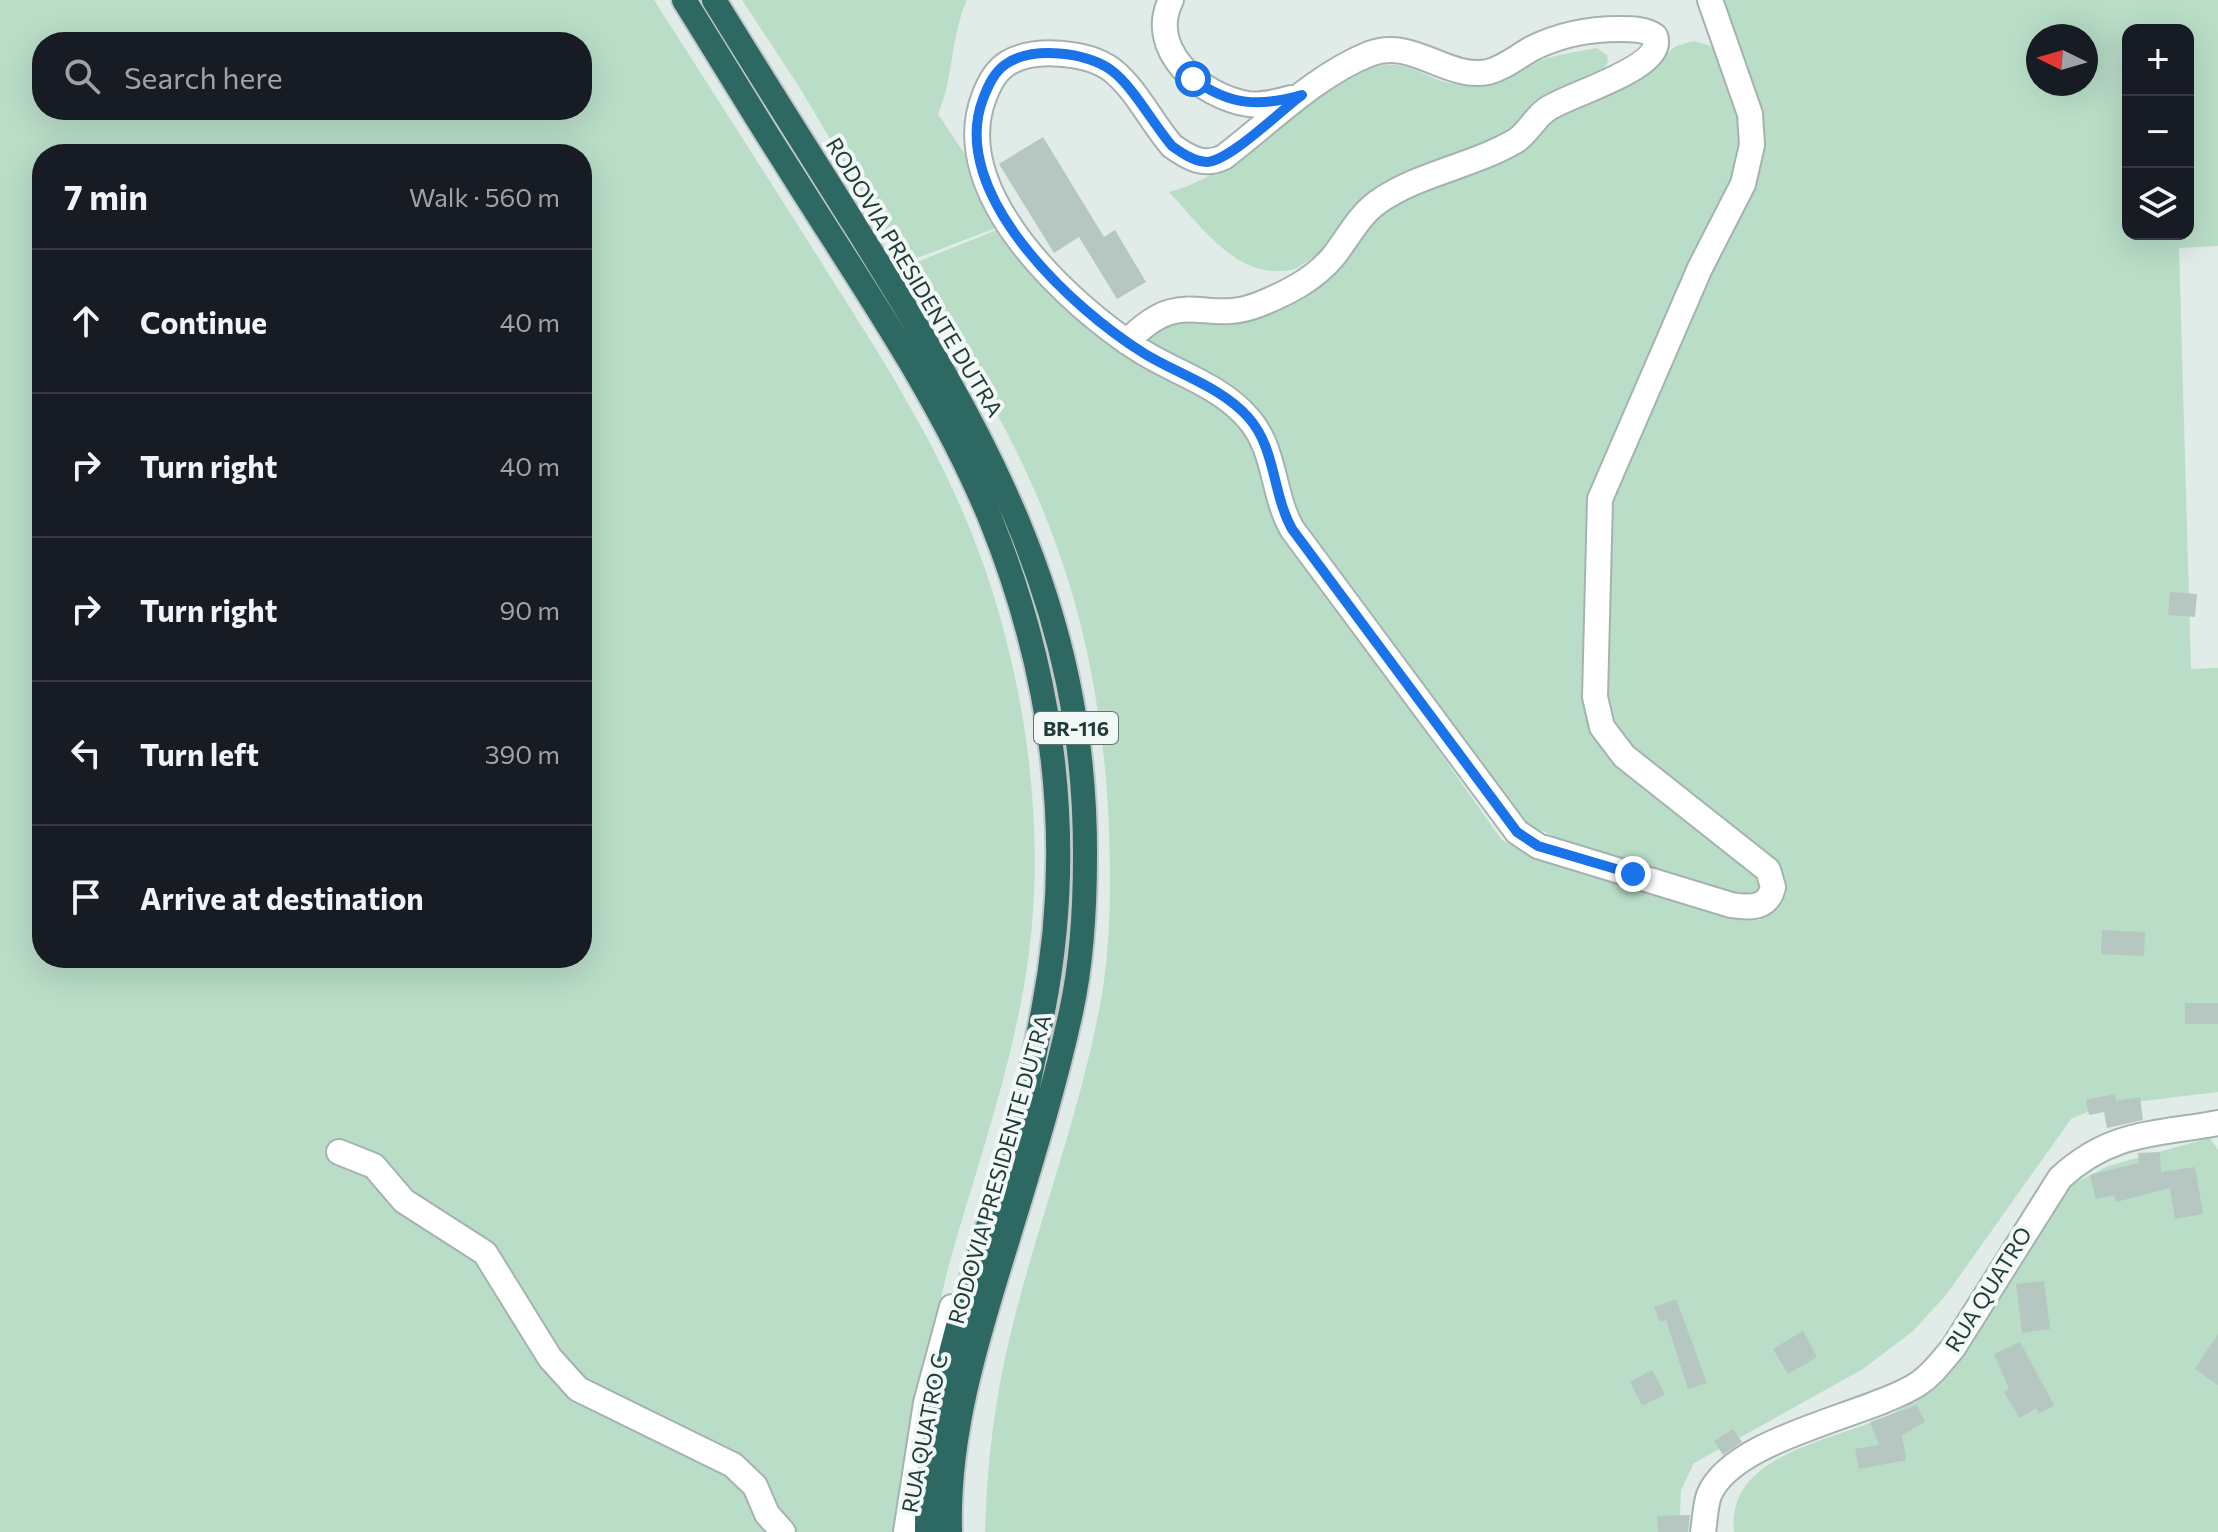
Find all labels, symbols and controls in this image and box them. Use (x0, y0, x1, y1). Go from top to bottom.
north arrow (2026, 24, 2098, 96)
map controls (2122, 24, 2194, 240)
button: + (2122, 24, 2194, 96)
search box (32, 32, 592, 120)
icon: search (60, 54, 104, 98)
text: Search here (124, 58, 283, 95)
route start (1175, 61, 1211, 97)
button: − (2122, 96, 2194, 168)
street label: RODOVIA PRESIDENTE DUTRA (821, 133, 1009, 421)
button: layers (2122, 168, 2194, 240)
text: 7 min (64, 175, 148, 217)
text: Walk · 560 m (409, 181, 560, 212)
icon: ahead (64, 299, 108, 343)
text: Continue (140, 303, 267, 340)
text: 40 m (500, 306, 560, 337)
icon: right (64, 443, 108, 487)
text: Turn right (140, 447, 277, 484)
text: 40 m (500, 450, 560, 481)
icon: right (64, 587, 108, 631)
text: Turn right (140, 591, 277, 628)
text: 90 m (500, 594, 560, 625)
road number: BR-116 (1034, 712, 1118, 744)
icon: left (64, 731, 108, 775)
text: Turn left (140, 735, 259, 772)
text: 390 m (485, 738, 560, 769)
route end (1615, 856, 1651, 892)
icon: arrive (64, 875, 108, 919)
text: Arrive at destination (140, 879, 424, 916)
street label: RODOVIA PRESIDENTE DUTRA (942, 1011, 1056, 1327)
street label: RUA QUATRO (1939, 1222, 2037, 1356)
street label: RUA QUATRO C (895, 1351, 953, 1515)

